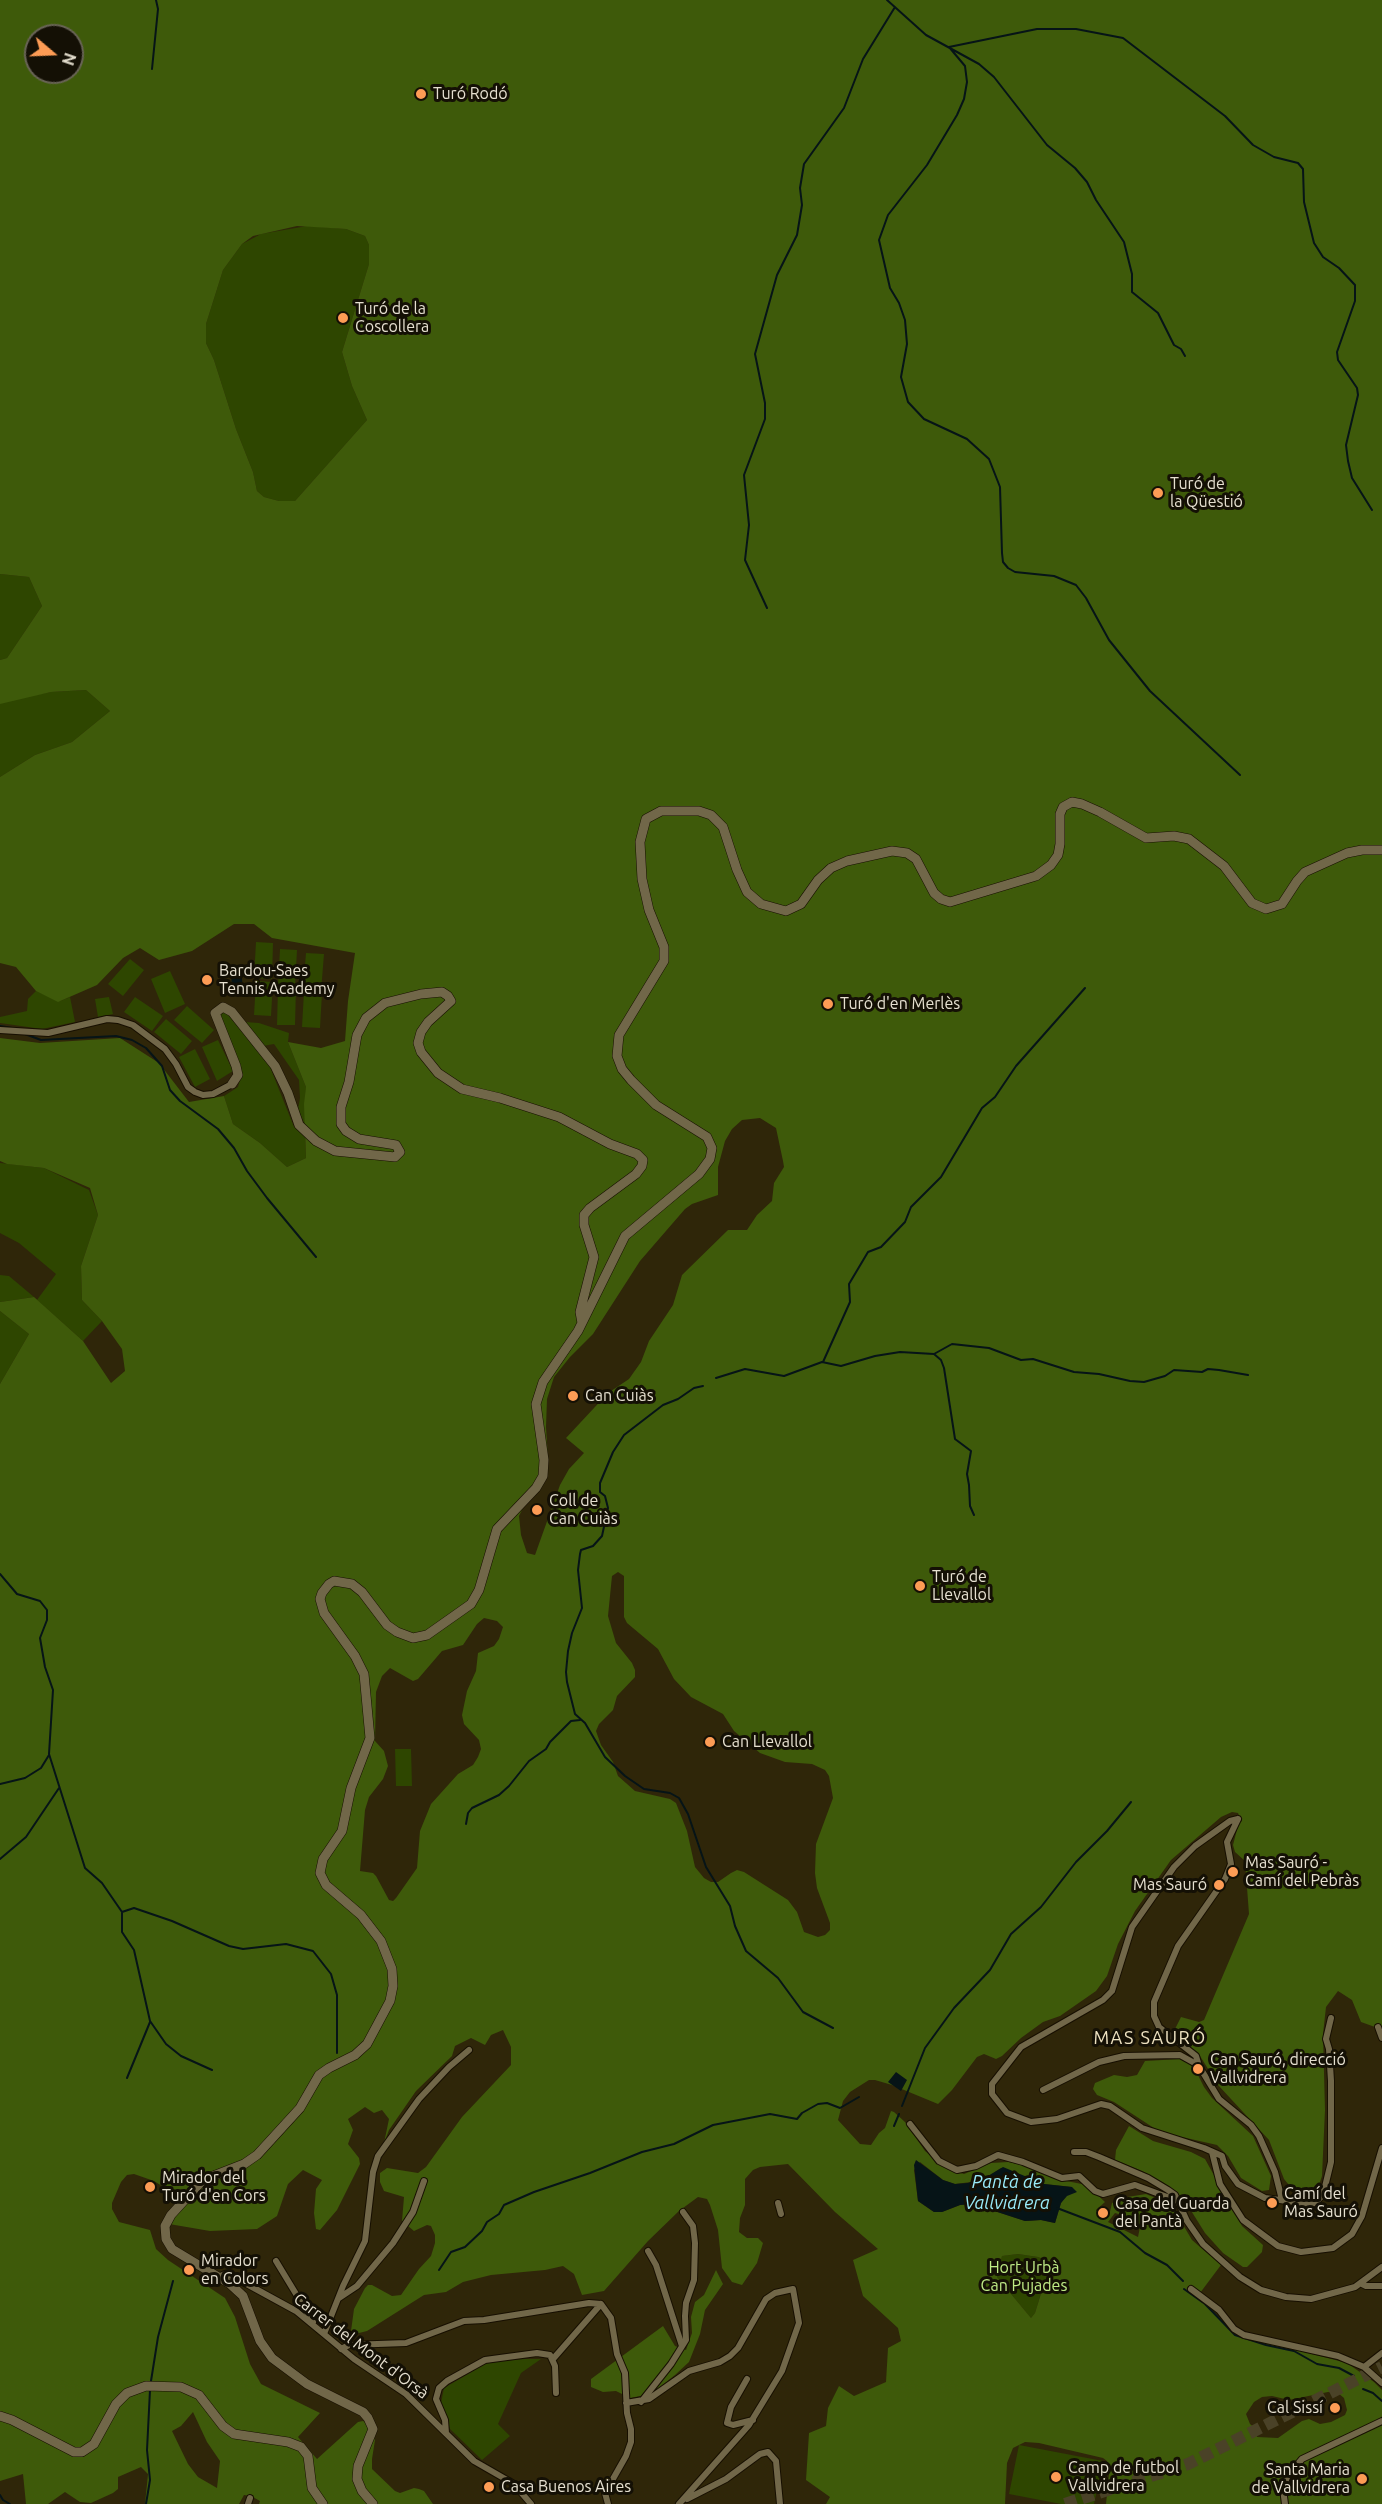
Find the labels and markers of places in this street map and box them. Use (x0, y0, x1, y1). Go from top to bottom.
place label: Turó Rodó (433, 84, 508, 104)
marker: Turó Rodó (414, 87, 428, 101)
place label: Turó de la Coscollera (355, 299, 429, 337)
marker: Turó de la Coscollera (336, 311, 350, 325)
place label: Turó de la Qüestió (1170, 474, 1243, 512)
marker: Turó de la Qüestió (1151, 486, 1165, 500)
place label: Bardou-Saes Tennis Academy (219, 961, 334, 999)
marker: Bardou-Saes Tennis Academy (200, 973, 214, 987)
place label: Turó d'en Merlès (840, 994, 960, 1014)
marker: Turó d'en Merlès (821, 997, 835, 1011)
place label: Can Cuiàs (585, 1386, 654, 1406)
marker: Can Cuiàs (566, 1389, 580, 1403)
place label: Coll de Can Cuiàs (549, 1491, 618, 1529)
marker: Coll de Can Cuiàs (530, 1503, 544, 1517)
place label: Turó de Llevallol (932, 1567, 991, 1605)
marker: Turó de Llevallol (913, 1579, 927, 1593)
place label: Can Llevallol (722, 1732, 812, 1752)
marker: Can Llevallol (703, 1735, 717, 1749)
place label: Mas Sauró - Camí del Pebràs (1245, 1853, 1359, 1891)
marker: Mas Sauró - Camí del Pebràs (1226, 1865, 1240, 1879)
place label: Mas Sauró (1133, 1875, 1207, 1895)
marker: Mas Sauró (1212, 1878, 1226, 1892)
place label: Can Sauró, direcció Vallvidrera (1210, 2050, 1346, 2088)
marker: Can Sauró, direcció Vallvidrera (1191, 2062, 1205, 2076)
place label: Mirador del Turó d'en Cors (162, 2168, 266, 2206)
marker: Mirador del Turó d'en Cors (143, 2180, 157, 2194)
place label: Camí del Mas Sauró (1284, 2184, 1358, 2222)
place label: Casa del Guarda del Pantà (1115, 2194, 1230, 2232)
marker: Camí del Mas Sauró (1265, 2196, 1279, 2210)
marker: Casa del Guarda del Pantà (1096, 2206, 1110, 2220)
place label: Mirador en Colors (201, 2251, 268, 2289)
marker: Mirador en Colors (182, 2263, 196, 2277)
place label: Cal Sissí (1267, 2398, 1323, 2418)
marker: Cal Sissí (1328, 2401, 1342, 2415)
place label: Camp de futbol Vallvidrera (1068, 2458, 1179, 2496)
place label: Santa Maria de Vallvidrera (1251, 2460, 1350, 2498)
marker: Camp de futbol Vallvidrera (1049, 2470, 1063, 2484)
marker: Santa Maria de Vallvidrera (1355, 2472, 1369, 2486)
place label: Casa Buenos Aires (501, 2477, 631, 2497)
marker: Casa Buenos Aires (482, 2480, 496, 2494)

